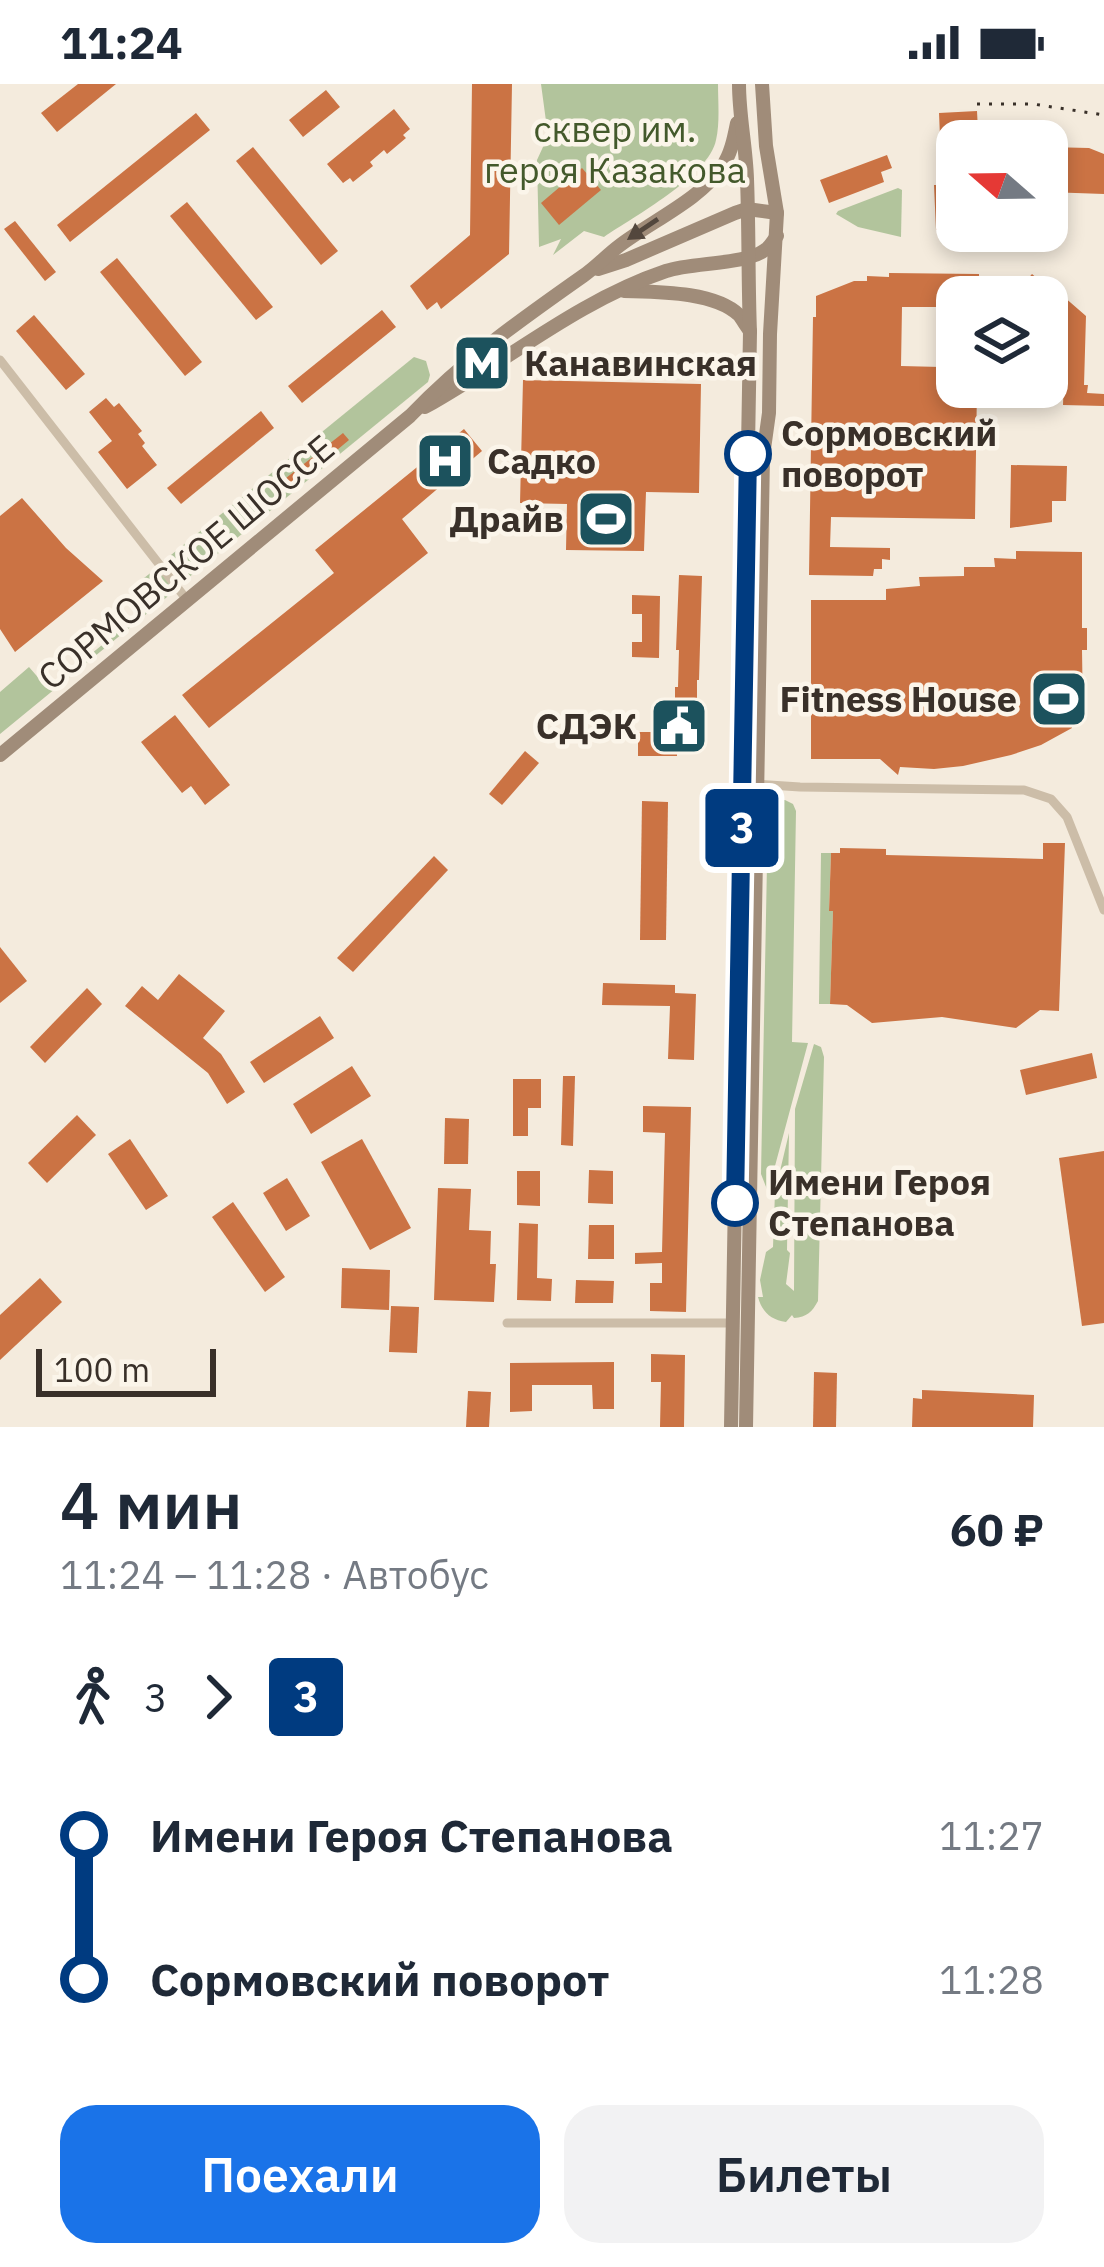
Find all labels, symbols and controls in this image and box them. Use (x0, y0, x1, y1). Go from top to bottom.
text: 11:24 (60, 13, 183, 71)
park label: сквер им. героя Казакова (484, 105, 746, 193)
north arrow (936, 120, 1068, 252)
map controls (936, 120, 1068, 408)
one-way arrow (627, 217, 659, 240)
button: layers (936, 276, 1068, 408)
metro station icon: Канавинская (451, 332, 513, 394)
place label: Канавинская (524, 339, 757, 386)
place label: Сормовский поворот (781, 409, 997, 497)
street label: СОРМОВСКОЕ ШОССЕ (28, 424, 344, 699)
hospital icon: Садко (414, 430, 476, 492)
marker: Сормовский поворот (726, 432, 770, 476)
place label: Садко (487, 437, 596, 484)
sports icon: Драйв (575, 488, 637, 550)
place label: Драйв (450, 495, 564, 542)
sports icon: Fitness House (1028, 668, 1090, 730)
place label: Fitness House (779, 675, 1017, 722)
public building icon: СДЭК (648, 695, 710, 757)
place label: СДЭК (536, 702, 637, 749)
line badge: 3 (703, 789, 781, 867)
text: 3 (729, 800, 755, 855)
place label: Имени Героя Степанова (768, 1158, 991, 1246)
marker: Имени Героя Степанова (713, 1181, 757, 1225)
scale bar (36, 1343, 216, 1396)
text: 100 m (54, 1348, 150, 1391)
text: 4 мин (60, 1461, 242, 1547)
text: 60 ₽ (950, 1500, 1044, 1558)
text: 11:24 – 11:28 · Автобус (60, 1549, 489, 1600)
icon: walk (60, 1664, 126, 1730)
icon: forward (185, 1664, 251, 1730)
text: 3 (293, 1669, 319, 1724)
text: 3 (144, 1672, 167, 1723)
text: Имени Героя Степанова (150, 1806, 673, 1864)
text: 11:27 (939, 1810, 1044, 1861)
text: Сормовский поворот (150, 1950, 609, 2008)
text: 11:28 (939, 1954, 1044, 2005)
button: Поехали (60, 2105, 540, 2243)
button: Билеты (564, 2105, 1044, 2243)

